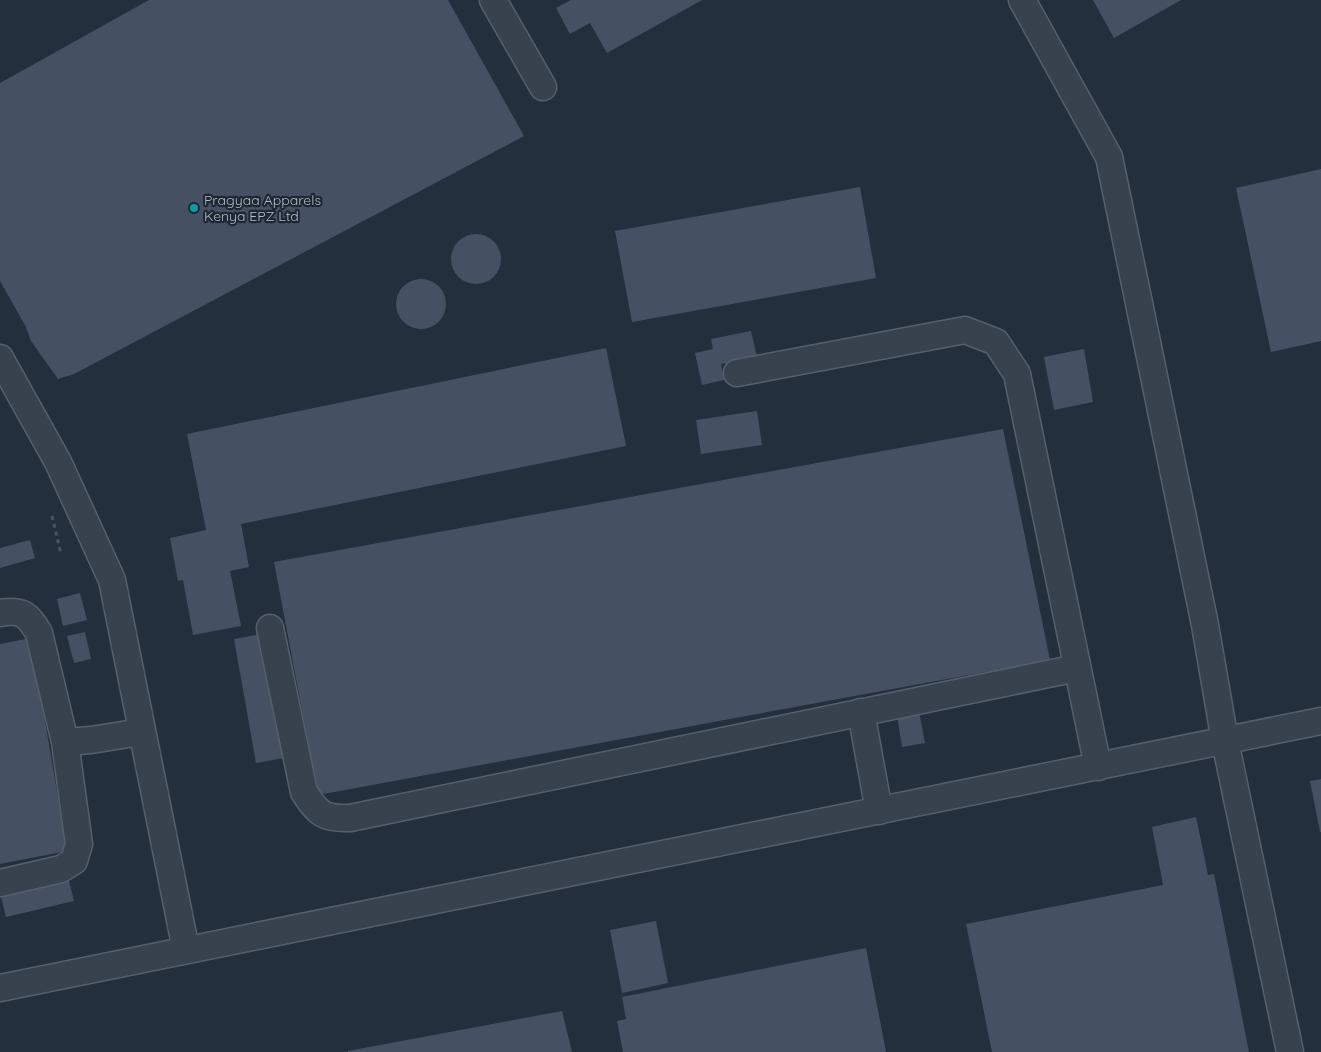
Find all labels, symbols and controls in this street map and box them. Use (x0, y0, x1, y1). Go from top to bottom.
place label: Pragyaa Apparels Kenya EPZ Ltd (204, 191, 321, 225)
marker: Pragyaa Apparels Kenya EPZ Ltd (188, 202, 200, 214)

